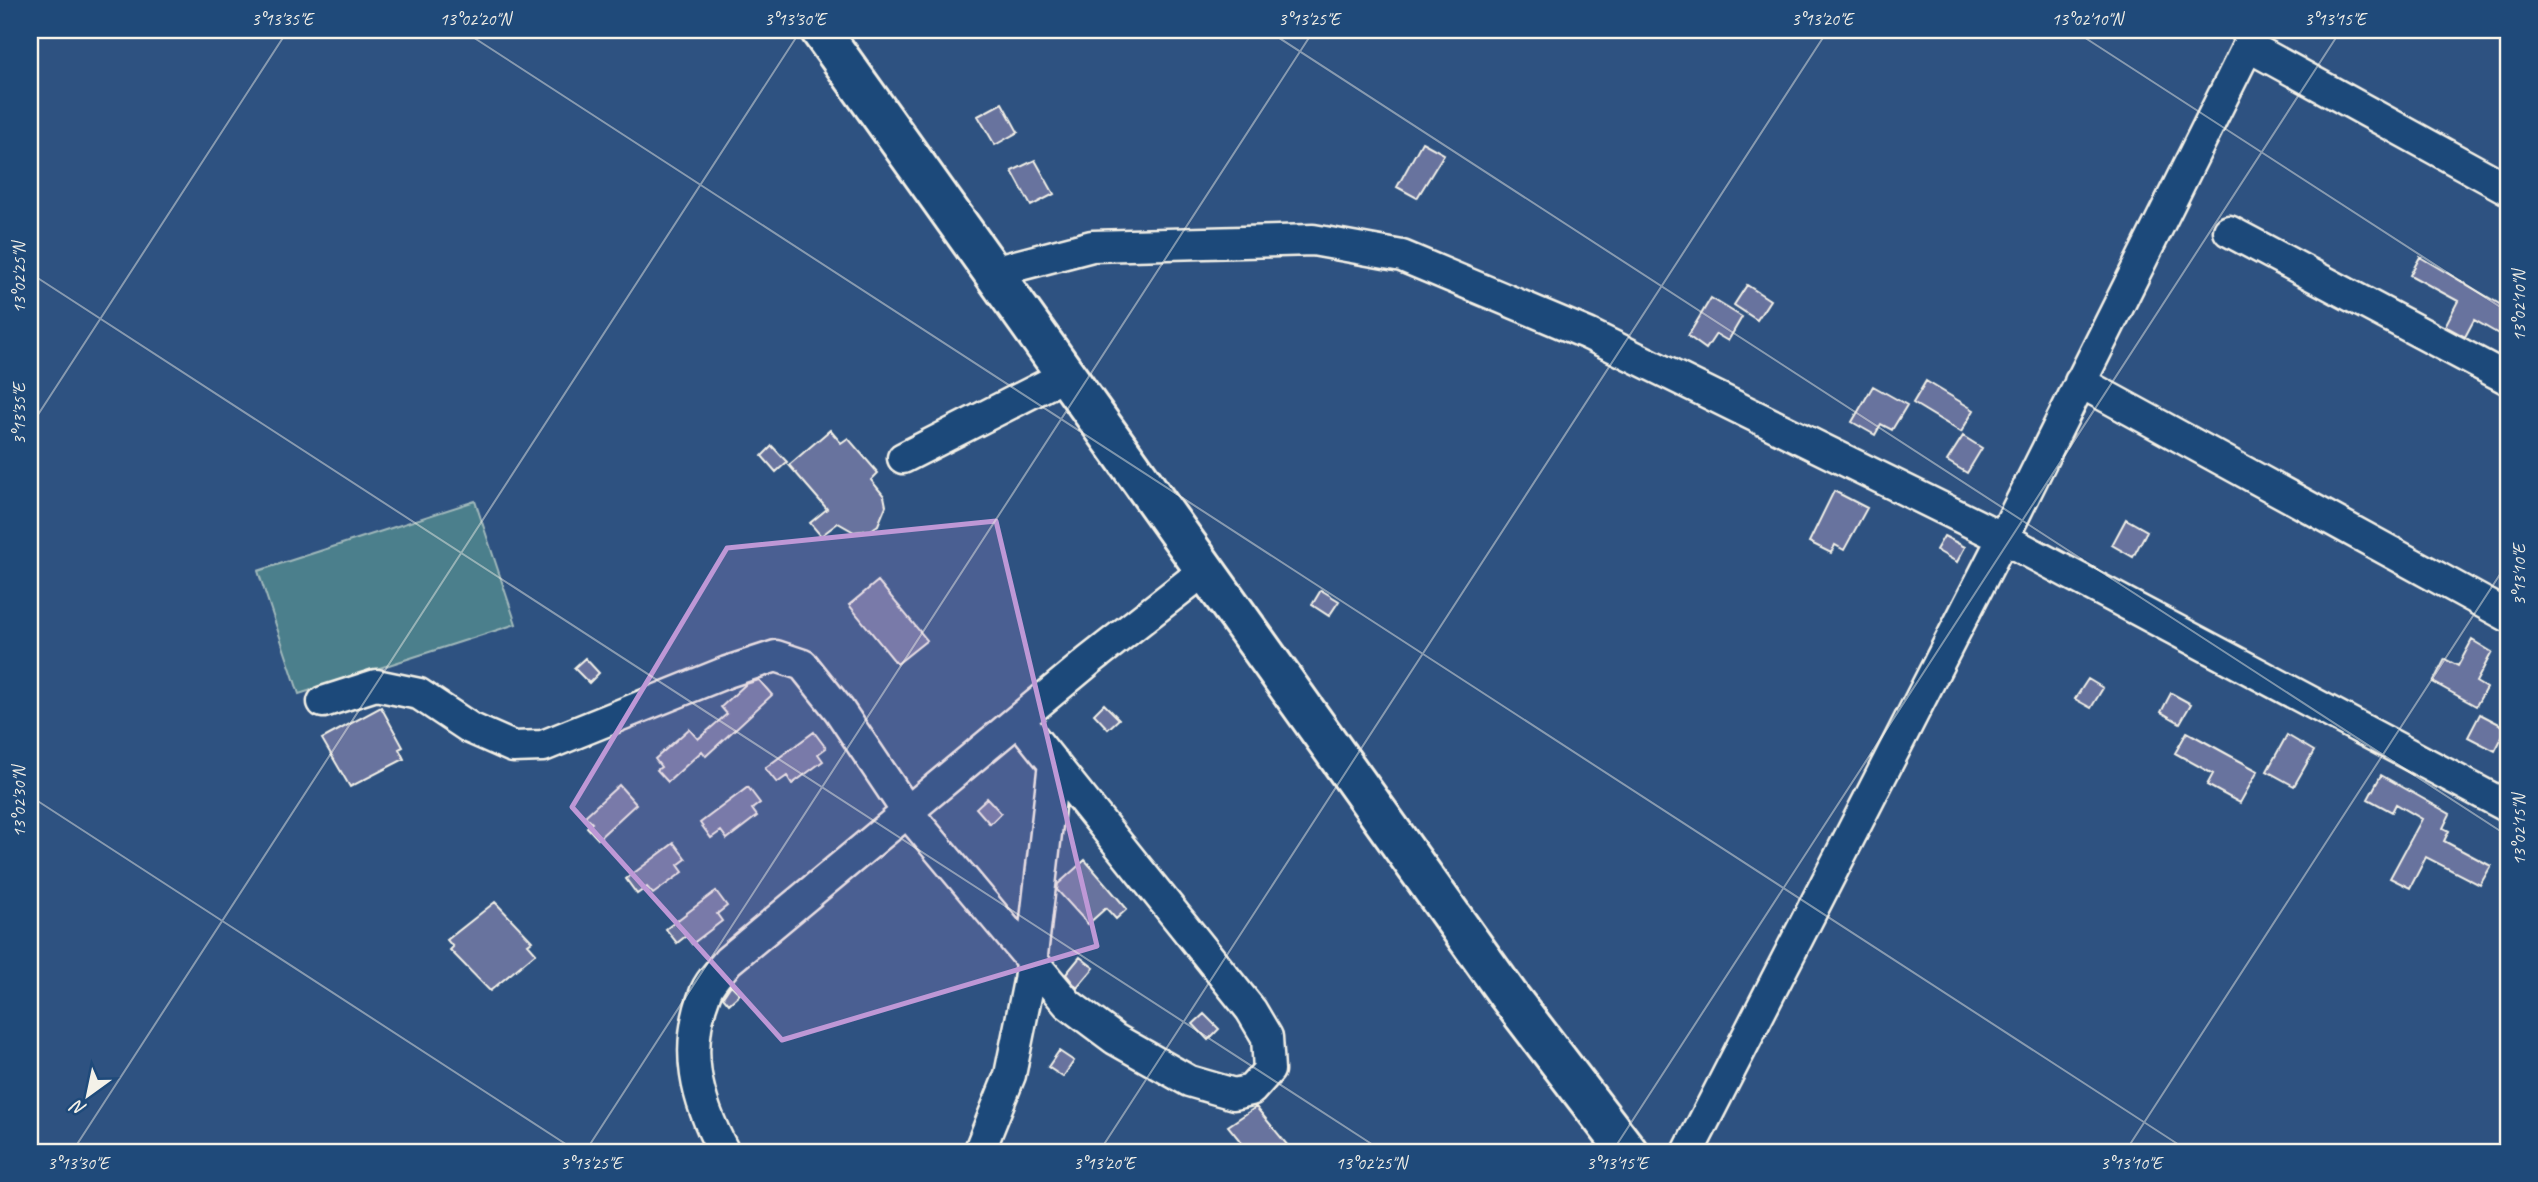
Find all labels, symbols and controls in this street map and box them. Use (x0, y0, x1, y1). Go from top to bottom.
text: 3°13'35"E (251, 8, 315, 30)
text: 13°02'20"N (440, 8, 514, 30)
text: 3°13'30"E (764, 8, 828, 30)
text: 3°13'25"E (1278, 8, 1342, 30)
text: 3°13'20"E (1791, 8, 1855, 30)
text: 13°02'10"N (2052, 8, 2126, 30)
text: 3°13'15"E (2304, 8, 2368, 30)
text: 13°02'25"N (8, 239, 30, 313)
text: 13°02'10"N (2508, 267, 2530, 341)
text: 3°13'35"E (8, 381, 30, 445)
text: 3°13'10"E (2508, 542, 2530, 606)
text: 13°02'30"N (8, 763, 30, 837)
text: 13°02'15"N (2508, 791, 2530, 865)
north arrow (52, 1060, 122, 1130)
text: N (65, 1093, 91, 1122)
text: 3°13'30"E (47, 1152, 111, 1174)
text: 3°13'25"E (560, 1152, 624, 1174)
text: 3°13'20"E (1073, 1152, 1137, 1174)
text: 13°02'25"N (1336, 1152, 1410, 1174)
text: 3°13'15"E (1586, 1152, 1650, 1174)
text: 3°13'10"E (2100, 1152, 2164, 1174)

